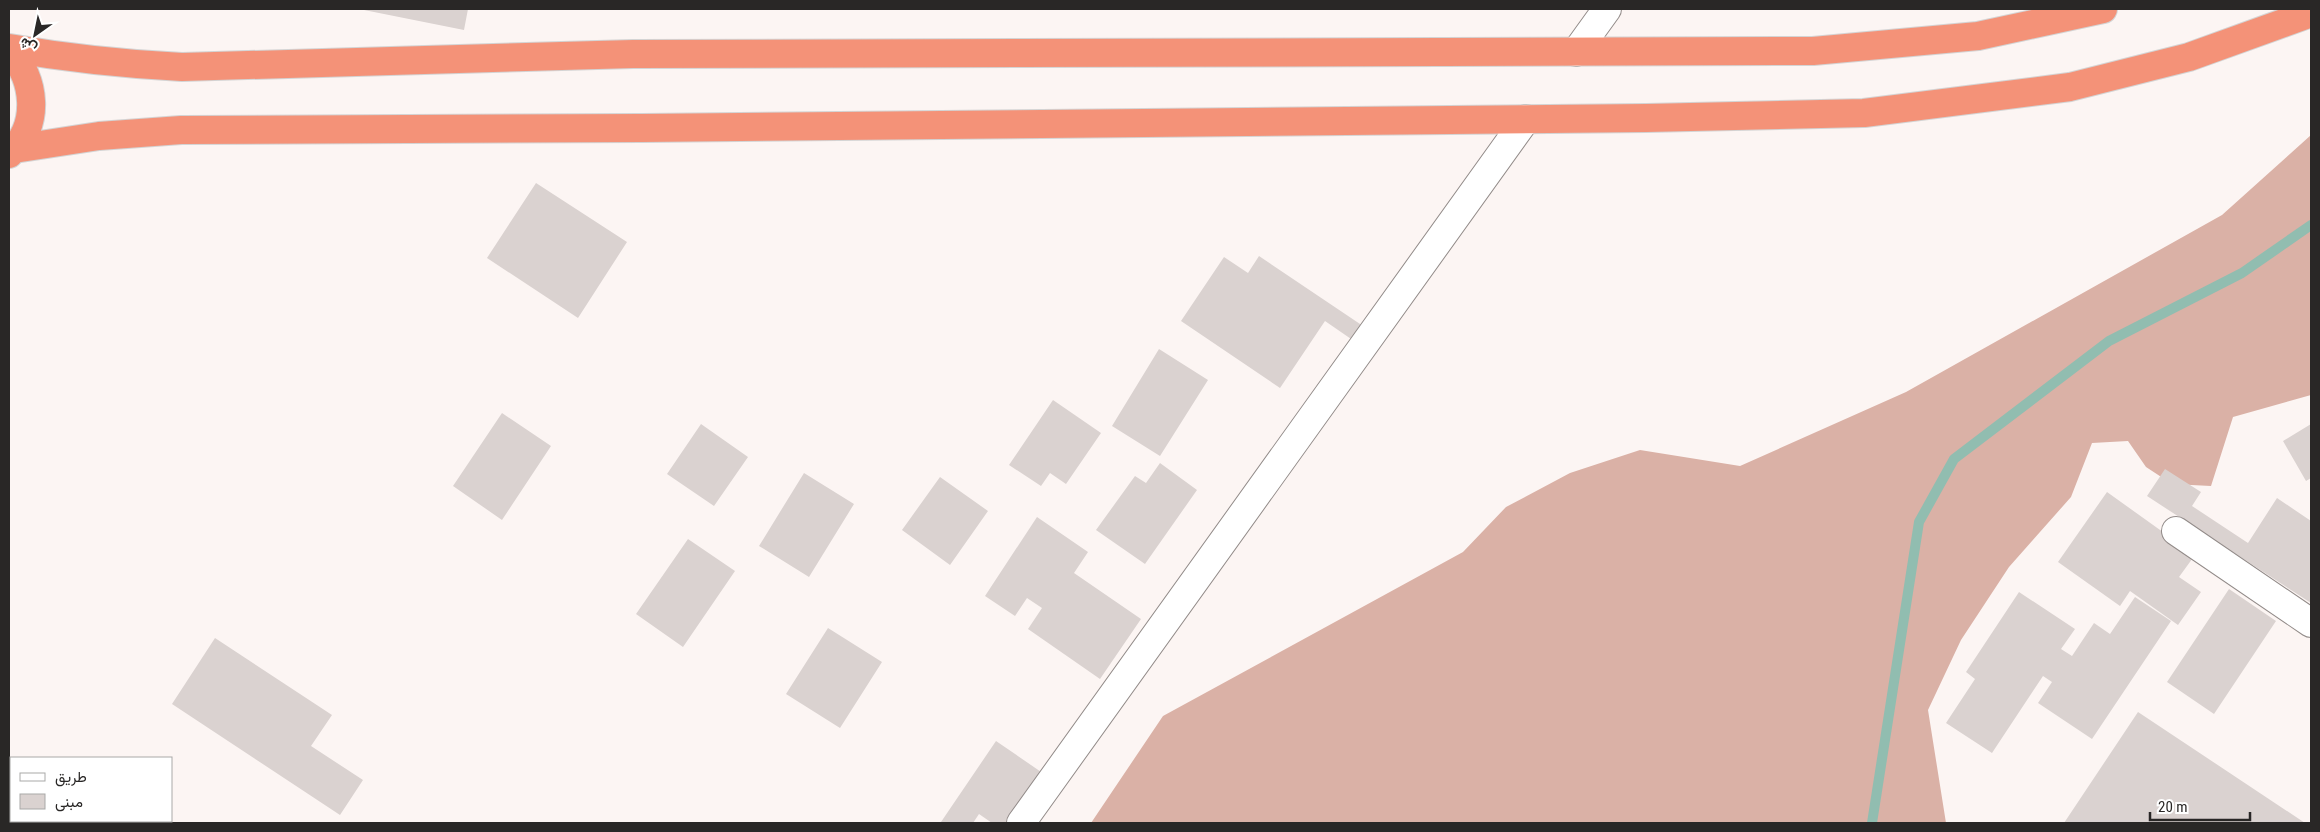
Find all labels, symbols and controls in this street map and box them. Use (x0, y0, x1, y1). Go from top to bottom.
north arrow (10, 10, 60, 60)
text: ش (16, 34, 40, 57)
legend (10, 757, 172, 822)
text: طريق (55, 768, 87, 787)
scale bar (2150, 790, 2250, 822)
text: مبنى (55, 793, 83, 812)
text: 20 m (2158, 798, 2188, 816)

